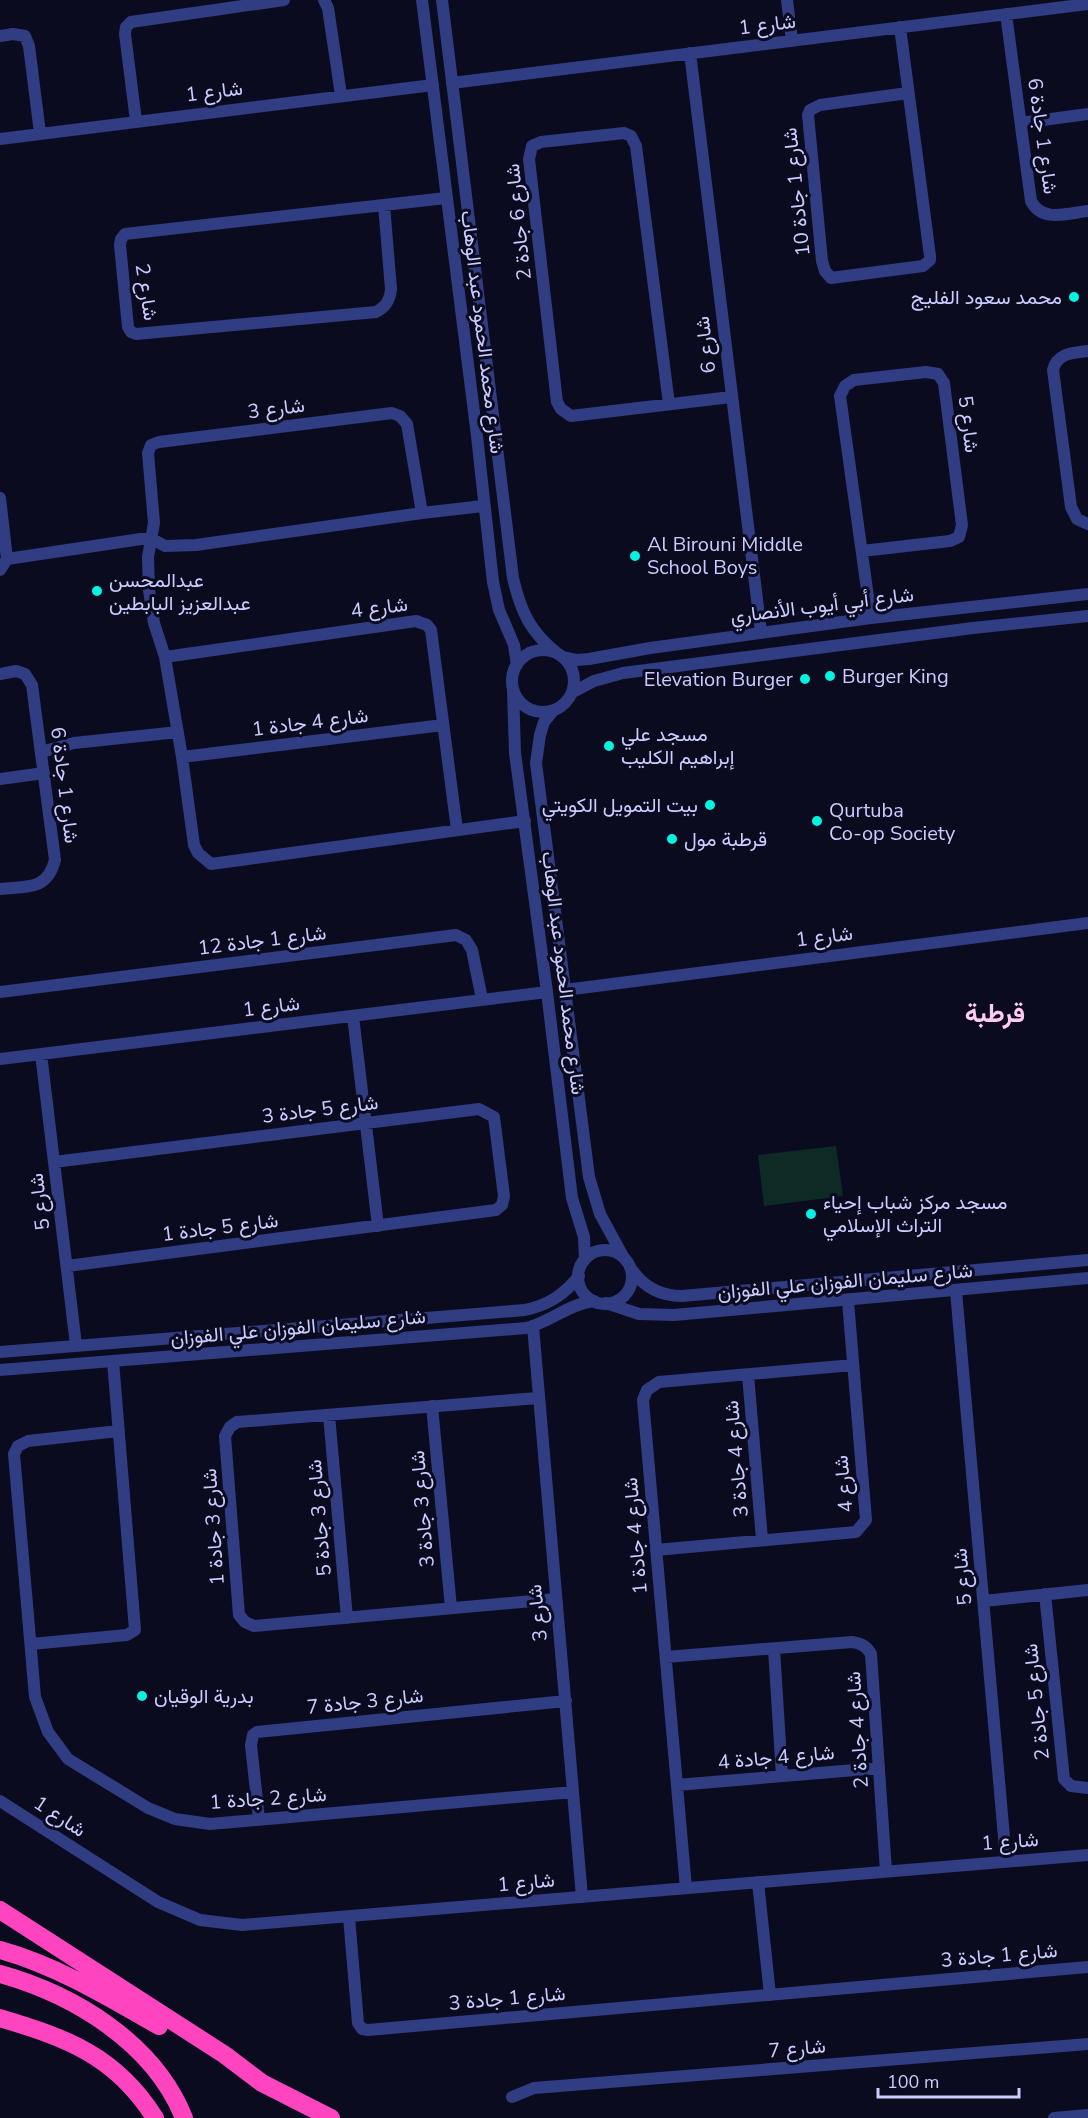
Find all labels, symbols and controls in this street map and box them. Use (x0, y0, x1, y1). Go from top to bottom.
street label: شارع 1 (737, 8, 797, 41)
street label: شارع 1 (184, 75, 244, 108)
street label: شارع 1 جادة 6 (1021, 76, 1064, 196)
street label: شارع 1 جادة 10 (776, 126, 817, 258)
street label: شارع 6 جادة 2 (499, 162, 538, 282)
street label: شارع محمد الحمود عبد الوهاب (454, 209, 511, 455)
street label: شارع 2 (129, 262, 164, 323)
place label: محمد سعود الفليج (911, 284, 1062, 311)
marker: محمد سعود الفليج (1067, 290, 1081, 304)
street label: شارع 6 (689, 315, 722, 375)
street label: شارع 3 (246, 392, 306, 425)
street label: شارع 5 (952, 394, 985, 454)
place label: Al Birouni Middle School Boys (647, 531, 803, 581)
marker: Al Birouni Middle School Boys (628, 549, 642, 563)
place label: عبدالمحسن عبدالعزيز البابطين (109, 567, 251, 617)
street label: شارع أبي أيوب الأنصاري (729, 581, 916, 633)
marker: عبدالمحسن عبدالعزيز البابطين (90, 584, 104, 598)
street label: شارع 4 (349, 591, 409, 624)
place label: Burger King (842, 663, 949, 690)
place label: Elevation Burger (644, 666, 793, 693)
marker: Burger King (823, 669, 837, 683)
marker: Elevation Burger (798, 672, 812, 686)
street label: شارع 4 جادة 1 (250, 702, 370, 743)
place label: مسجد علي إبراهيم الكليب (621, 721, 735, 771)
street label: شارع 1 جادة 6 (44, 725, 85, 845)
marker: مسجد علي إبراهيم الكليب (602, 739, 616, 753)
place label: بيت التمويل الكويتي (542, 792, 698, 822)
place label: Qurtuba Co-op Society (829, 797, 956, 847)
marker: بيت التمويل الكويتي (703, 798, 717, 812)
marker: Qurtuba Co-op Society (810, 814, 824, 828)
place label: قرطبة مول (684, 826, 767, 853)
marker: قرطبة مول (665, 832, 679, 846)
street label: شارع محمد الحمود عبد الوهاب (535, 850, 592, 1096)
street label: شارع 1 جادة 12 (196, 919, 328, 962)
street label: شارع 1 (794, 920, 854, 953)
street label: شارع 1 (241, 990, 301, 1023)
district label: قرطبة (965, 996, 1025, 1031)
street label: شارع 5 جادة 3 (260, 1089, 380, 1130)
street label: شارع 5 (23, 1172, 56, 1232)
place label: مسجد مركز شباب إحياء التراث الإسلامي (823, 1189, 1007, 1242)
street label: شارع 5 جادة 1 (160, 1207, 280, 1248)
marker: مسجد مركز شباب إحياء التراث الإسلامي (804, 1207, 818, 1221)
street label: شارع سليمان الفوزان علي الفوزان (716, 1257, 974, 1309)
street label: شارع سليمان الفوزان علي الفوزان (169, 1303, 427, 1355)
street label: شارع 4 جادة 3 (718, 1399, 755, 1519)
street label: شارع 3 جادة 3 (404, 1449, 441, 1569)
street label: شارع 4 (828, 1454, 859, 1514)
street label: شارع 3 جادة 5 (301, 1458, 338, 1578)
street label: شارع 3 جادة 1 (196, 1468, 231, 1586)
street label: شارع 4 جادة 1 (617, 1476, 654, 1596)
street label: شارع 5 (947, 1547, 978, 1607)
street label: شارع 3 (521, 1583, 554, 1643)
street label: شارع 5 جادة 2 (1017, 1642, 1056, 1762)
street label: شارع 4 جادة 2 (840, 1671, 875, 1789)
street label: شارع 3 جادة 7 (305, 1682, 425, 1721)
place label: بدرية الوقيان (154, 1683, 254, 1710)
marker: بدرية الوقيان (135, 1689, 149, 1703)
street label: شارع 4 جادة 4 (716, 1739, 836, 1776)
street label: شارع 2 جادة 1 (209, 1781, 327, 1816)
street label: شارع 1 (28, 1789, 91, 1843)
street label: شارع 1 (980, 1826, 1040, 1857)
street label: شارع 1 (496, 1867, 556, 1898)
street label: شارع 1 جادة 3 (939, 1937, 1059, 1974)
street label: شارع 1 جادة 3 (447, 1980, 567, 2017)
street label: شارع 7 (767, 2033, 827, 2064)
scale bar (878, 2061, 1019, 2099)
text: 100 m (887, 2070, 939, 2094)

